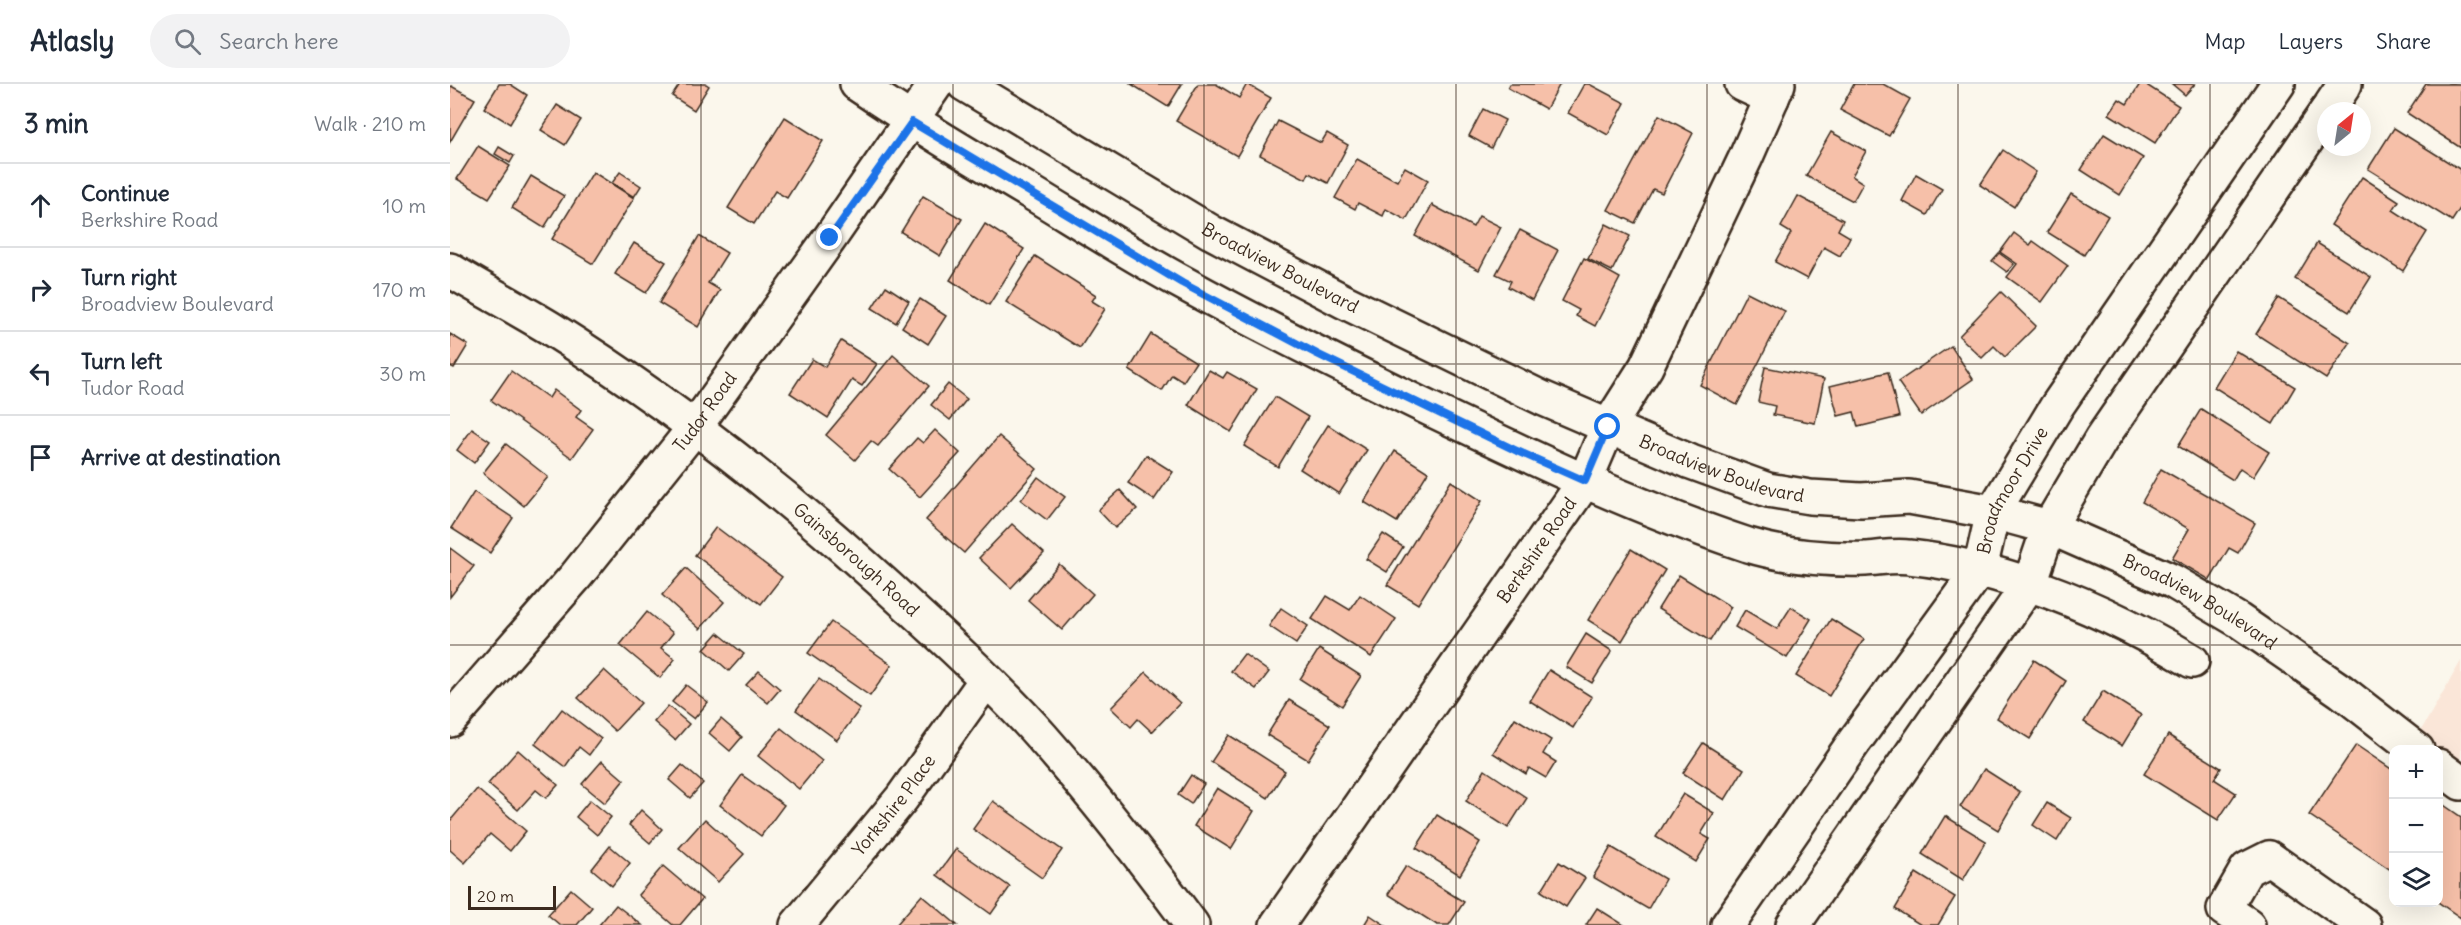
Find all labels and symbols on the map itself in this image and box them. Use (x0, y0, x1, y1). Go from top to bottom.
north arrow (2317, 102, 2371, 156)
street label: Broadview Boulevard (1198, 217, 1363, 318)
route end (816, 224, 842, 250)
street label: Tudor Road (668, 367, 742, 456)
route start (1594, 413, 1620, 439)
street label: Broadmoor Drive (1972, 422, 2053, 556)
street label: Broadview Boulevard (1636, 429, 1806, 507)
street label: Berkshire Road (1492, 492, 1581, 607)
street label: Gainsborough Road (789, 498, 925, 621)
street label: Broadview Boulevard (2119, 549, 2282, 655)
street label: Yorkshire Place (847, 750, 940, 861)
scale bar (468, 883, 556, 910)

